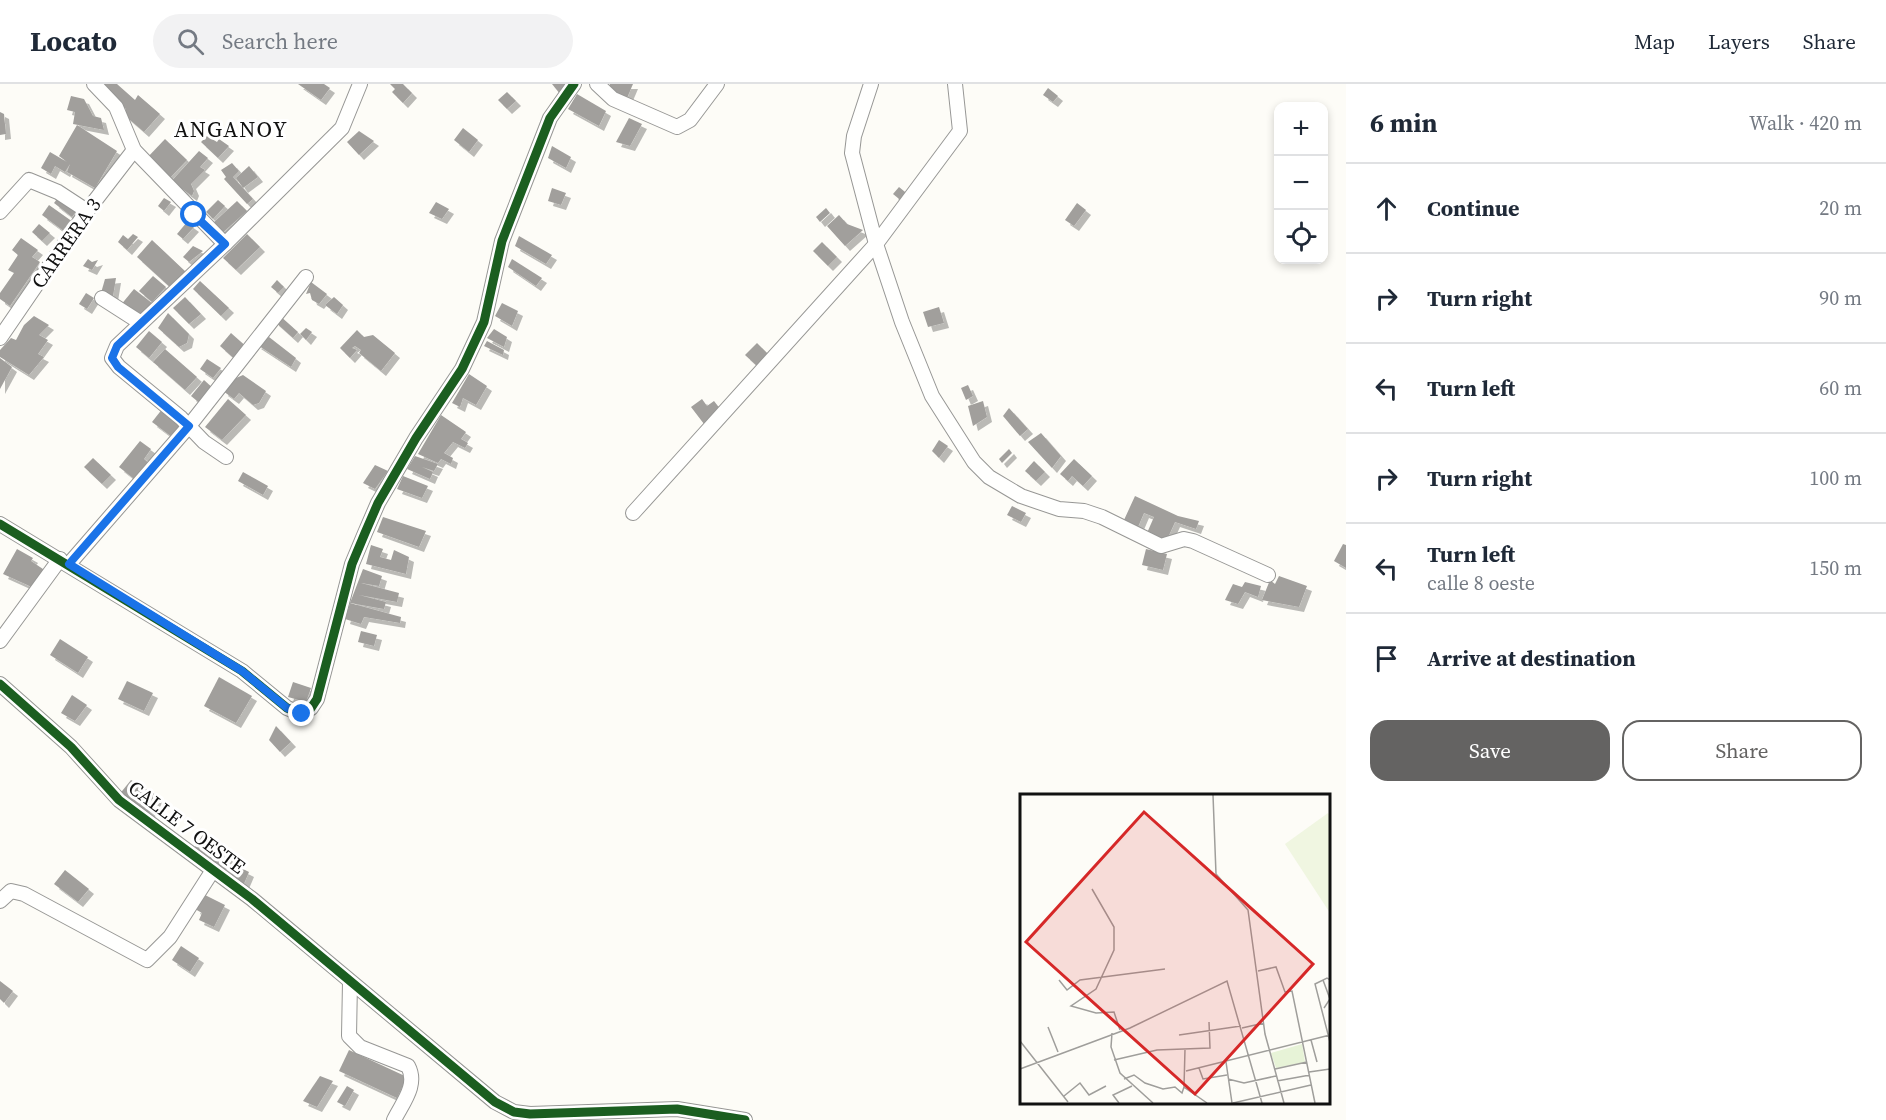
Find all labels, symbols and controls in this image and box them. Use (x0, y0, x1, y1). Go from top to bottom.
search box (153, 14, 573, 68)
text: Locato (30, 22, 117, 60)
icon: search (174, 25, 207, 58)
text: Search here (222, 26, 338, 56)
text: Map (1634, 27, 1675, 56)
text: Layers (1708, 27, 1770, 56)
text: Share (1803, 27, 1856, 56)
map controls (1274, 102, 1328, 264)
button: + (1274, 102, 1328, 156)
text: 6 min (1370, 105, 1437, 141)
text: Walk · 420 m (1749, 109, 1862, 137)
district label: ANGANOY (174, 114, 288, 144)
button: − (1274, 156, 1328, 210)
street label: CARRERA 3 (24, 192, 108, 294)
icon: ahead (1370, 192, 1403, 225)
text: Continue (1427, 193, 1520, 223)
text: 20 m (1819, 194, 1862, 222)
route start (180, 201, 206, 227)
button: locate (1274, 210, 1328, 264)
icon: right (1370, 282, 1403, 315)
text: Turn right (1427, 283, 1532, 313)
text: 90 m (1819, 284, 1862, 312)
icon: left (1370, 372, 1403, 405)
text: Turn left (1427, 373, 1515, 403)
text: 60 m (1819, 374, 1862, 402)
icon: right (1370, 462, 1403, 495)
text: Turn right (1427, 463, 1532, 493)
text: 100 m (1809, 464, 1862, 492)
text: Turn left (1427, 539, 1515, 569)
icon: left (1370, 552, 1403, 585)
text: 150 m (1809, 554, 1862, 582)
text: calle 8 oeste (1427, 569, 1535, 597)
icon: arrive (1370, 642, 1403, 675)
text: Arrive at destination (1427, 643, 1636, 673)
route end (288, 700, 314, 726)
button: Save (1370, 720, 1610, 781)
button: Share (1622, 720, 1862, 781)
street label: CALLE 7 OESTE (123, 774, 251, 880)
inset map (1020, 794, 1331, 1105)

